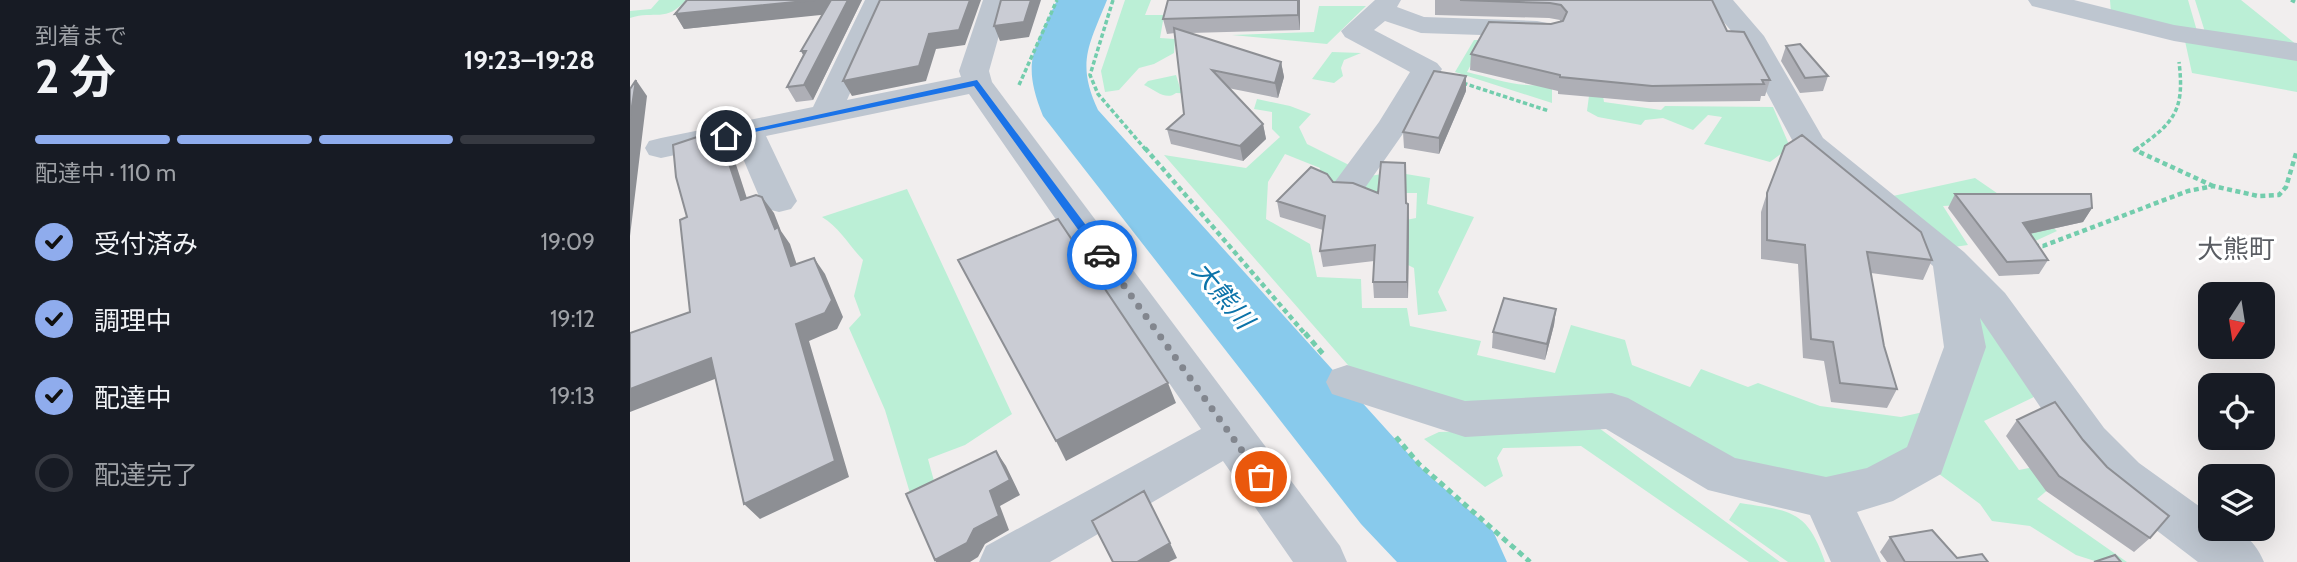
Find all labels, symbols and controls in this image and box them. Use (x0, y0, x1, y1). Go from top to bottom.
text: 到着まで (35, 22, 127, 50)
text: 19:23–19:28 (464, 44, 595, 76)
text: 2 分 (35, 49, 116, 105)
pin (696, 106, 756, 166)
icon: home (707, 117, 745, 155)
text: 配達中 · 110 m (35, 159, 176, 187)
courier (1067, 220, 1137, 290)
icon: check (35, 223, 73, 261)
text: 受付済み (94, 228, 198, 260)
text: 19:09 (541, 228, 595, 256)
district label: 大熊町 (2197, 233, 2275, 265)
icon: car (1083, 236, 1121, 274)
water label: 大熊川 (1186, 255, 1262, 337)
north arrow (2198, 282, 2275, 359)
map controls (2198, 282, 2275, 541)
icon: check (35, 300, 73, 338)
text: 調理中 (94, 305, 172, 337)
text: 19:12 (550, 305, 595, 333)
button: locate (2198, 373, 2275, 450)
icon: check (35, 377, 73, 415)
text: 配達中 (94, 382, 172, 414)
text: 19:13 (550, 382, 595, 410)
pin (1231, 447, 1291, 507)
icon: bag (1242, 458, 1280, 496)
text: 配達完了 (94, 459, 198, 491)
button: layers (2198, 464, 2275, 541)

